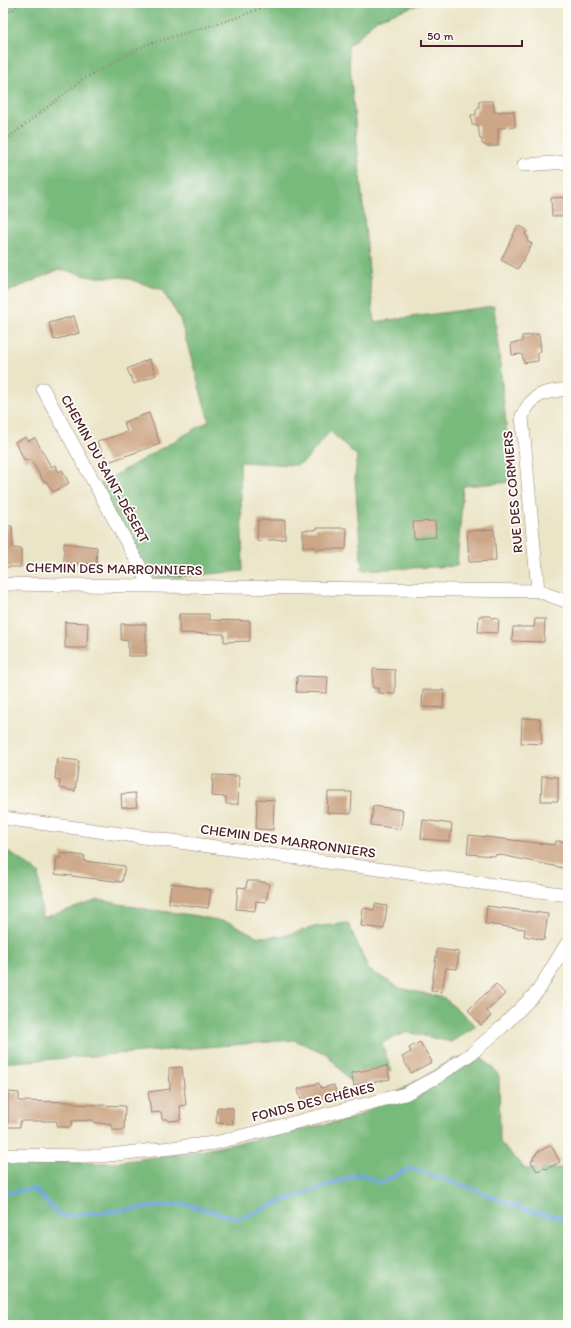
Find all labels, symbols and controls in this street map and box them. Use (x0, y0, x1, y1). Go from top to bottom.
scale bar (421, 22, 522, 48)
text: 50 m (427, 29, 453, 43)
street label: CHEMIN DU SAINT-DÉSERT (57, 392, 153, 546)
street label: RUE DES CORMIERS (499, 430, 527, 554)
street label: CHEMIN DES MARRONNIERS (25, 559, 203, 579)
street label: CHEMIN DES MARRONNIERS (199, 820, 377, 862)
street label: FONDS DES CHÊNES (250, 1078, 376, 1126)

